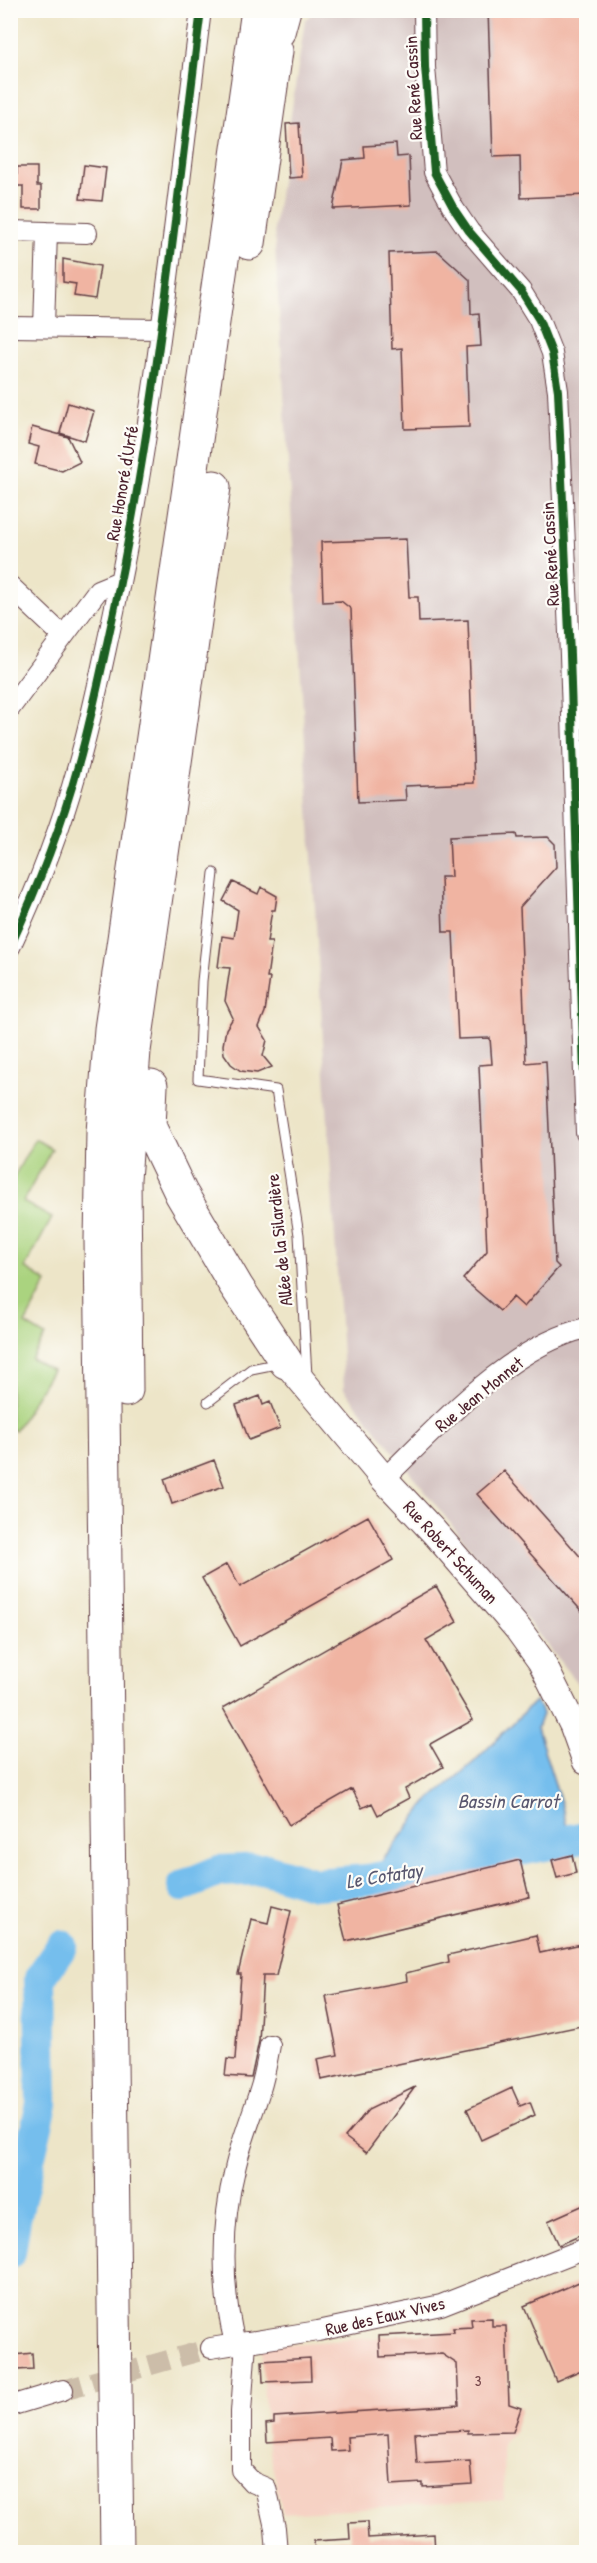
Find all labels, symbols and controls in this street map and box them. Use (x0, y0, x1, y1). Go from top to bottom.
street label: Rue René Cassin (398, 35, 428, 141)
street label: Rue Honoré d'Urfé (100, 424, 144, 542)
street label: Rue René Cassin (535, 501, 565, 607)
street label: Allée de la Silardière (260, 1173, 298, 1307)
street label: Rue Jean Monnet (429, 1350, 529, 1438)
street label: Rue Robert Schuman (398, 1495, 504, 1609)
water label: Bassin Carrot (458, 1787, 561, 1814)
water label: Le Cotatay (344, 1855, 427, 1895)
street label: Rue des Eaux Vives (323, 2290, 447, 2342)
house number: 3 (475, 2370, 482, 2391)

